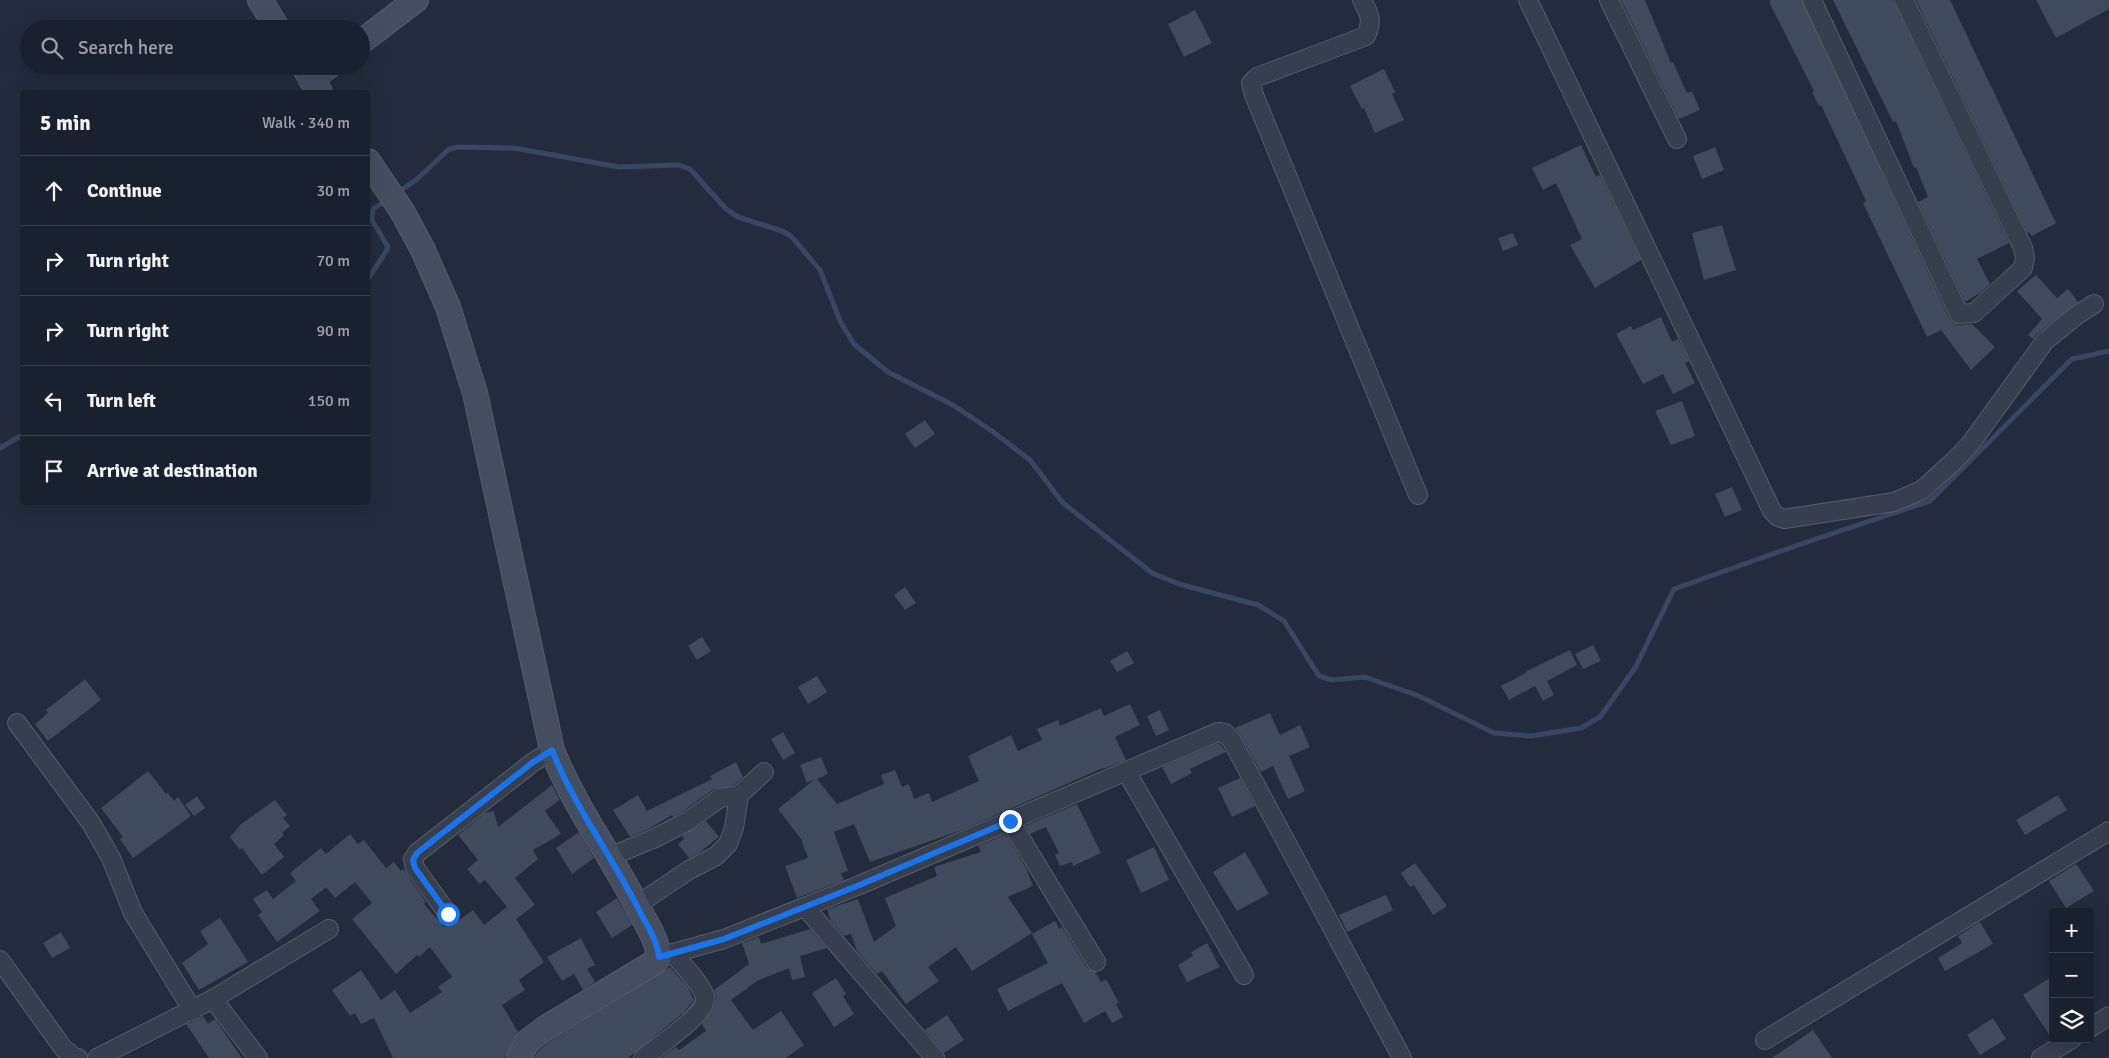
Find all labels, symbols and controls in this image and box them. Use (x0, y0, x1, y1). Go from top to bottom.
search box (20, 20, 370, 75)
icon: search (38, 34, 66, 62)
text: Search here (78, 36, 174, 60)
text: 5 min (40, 110, 91, 136)
text: Walk · 340 m (262, 113, 350, 133)
icon: ahead (40, 177, 68, 205)
text: Continue (87, 179, 162, 203)
text: 30 m (316, 181, 350, 201)
icon: right (40, 247, 68, 275)
text: Turn right (87, 249, 169, 273)
text: 70 m (316, 251, 350, 271)
icon: right (40, 317, 68, 345)
text: Turn right (87, 319, 169, 343)
text: 90 m (316, 321, 350, 341)
icon: left (40, 387, 68, 415)
text: Turn left (87, 389, 156, 413)
text: 150 m (308, 391, 350, 411)
icon: arrive (40, 457, 68, 485)
text: Arrive at destination (87, 459, 258, 483)
route end (999, 810, 1022, 833)
route start (437, 903, 460, 926)
map controls (2049, 908, 2094, 1043)
button: + (2049, 908, 2094, 953)
button: − (2049, 953, 2094, 998)
button: layers (2049, 998, 2094, 1043)

